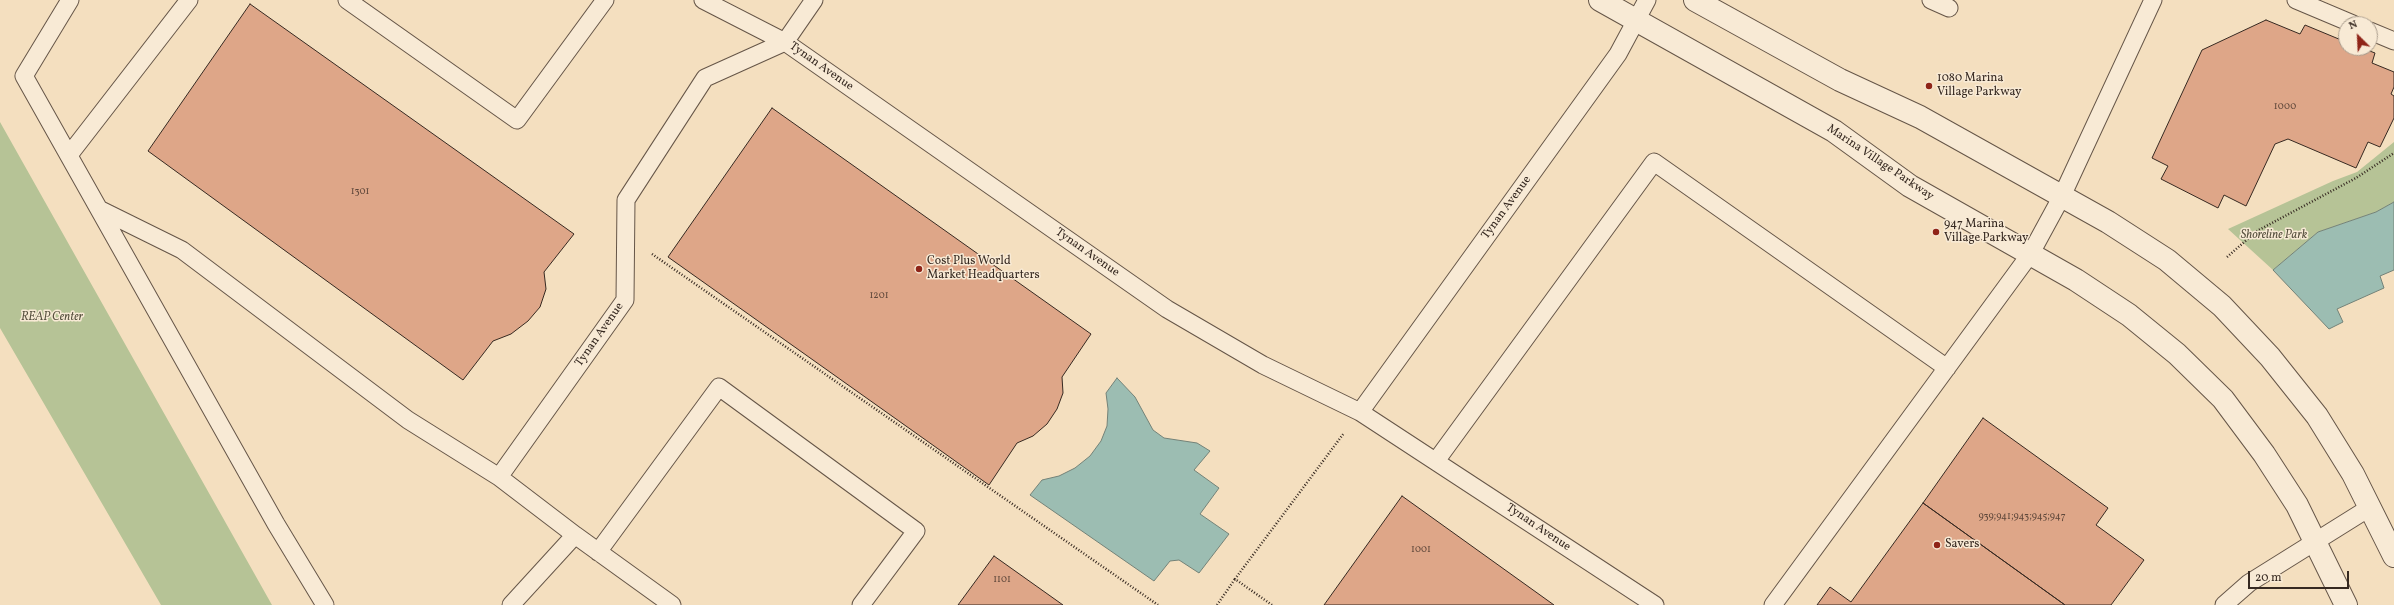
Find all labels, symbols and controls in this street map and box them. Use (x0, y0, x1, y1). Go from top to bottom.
north arrow (2338, 16, 2378, 56)
text: N (2347, 17, 2360, 34)
street label: Tynan Avenue (786, 40, 856, 94)
place label: 1080 Marina Village Parkway (1937, 72, 2022, 100)
marker: 1080 Marina Village Parkway (1924, 81, 1934, 91)
house number: 1000 (2274, 101, 2296, 113)
street label: Marina Village Parkway (1824, 122, 1936, 204)
street label: Tynan Avenue (1479, 173, 1535, 243)
house number: 1301 (351, 186, 369, 198)
place label: 947 Marina Village Parkway (1944, 218, 2029, 246)
street label: Tynan Avenue (1052, 226, 1122, 280)
marker: 947 Marina Village Parkway (1931, 227, 1941, 237)
park label: Shoreline Park (2241, 229, 2307, 243)
place label: Cost Plus World Market Headquarters (927, 255, 1040, 283)
marker: Cost Plus World Market Headquarters (914, 264, 924, 274)
house number: 1201 (869, 290, 889, 302)
street label: Tynan Avenue (573, 300, 627, 370)
park label: REAP Center (21, 311, 83, 325)
street label: Tynan Avenue (1503, 501, 1573, 555)
house number: 939;941;943;945;947 (1978, 511, 2066, 523)
place label: Savers (1945, 538, 1979, 552)
marker: Savers (1932, 540, 1942, 550)
house number: 1001 (1411, 544, 1431, 556)
scale bar (2250, 563, 2351, 589)
text: 20 m (2255, 570, 2282, 586)
house number: 1101 (993, 574, 1011, 586)

